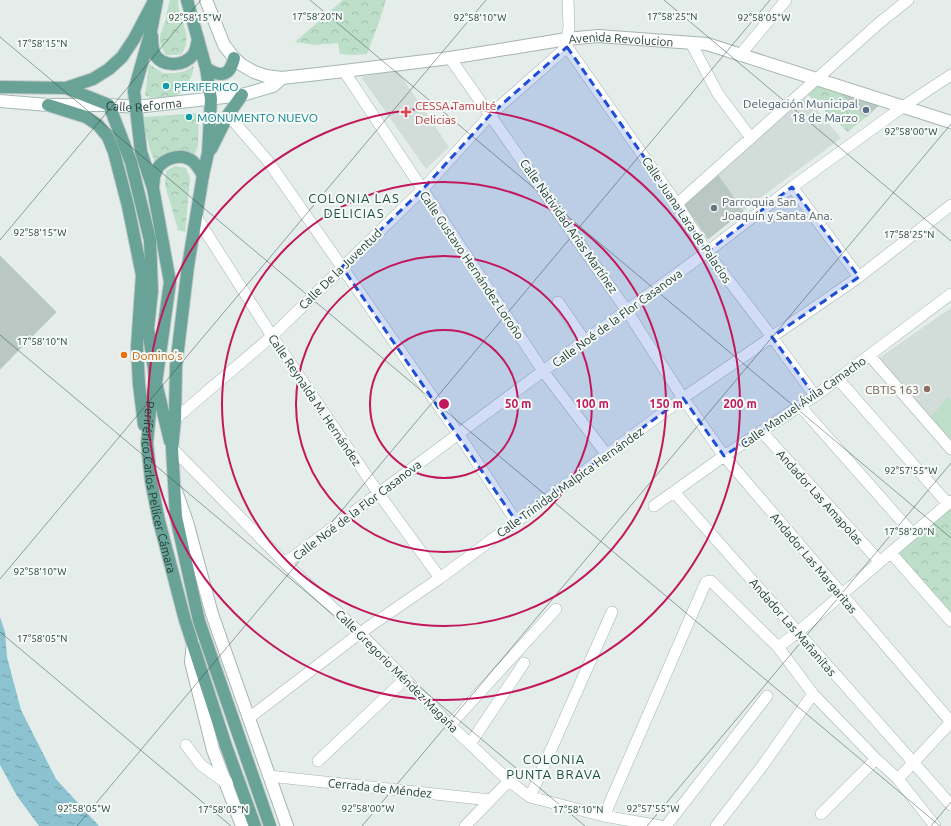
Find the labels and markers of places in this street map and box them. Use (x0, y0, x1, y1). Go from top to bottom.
place label: PERIFERICO (174, 80, 239, 93)
marker: PERIFERICO (161, 81, 171, 91)
place label: Delegación Municipal 18 de Marzo (743, 97, 858, 124)
place label: CESSA Tamulté Delicias (415, 99, 496, 126)
marker: Delegación Municipal 18 de Marzo (861, 105, 871, 115)
marker: CESSA Tamulté Delicias (400, 106, 412, 118)
place label: MONUMENTO NUEVO (197, 111, 318, 124)
marker: MONUMENTO NUEVO (184, 112, 194, 122)
place label: Parroquia San Joaquín y Santa Ana. (722, 195, 833, 222)
marker: Parroquia San Joaquín y Santa Ana. (709, 203, 719, 213)
place label: Domino's (132, 349, 182, 362)
marker: Domino's (119, 350, 129, 360)
place label: CBTIS 163 (865, 383, 919, 396)
marker: CBTIS 163 (922, 384, 932, 394)
centre of rings (437, 397, 451, 411)

